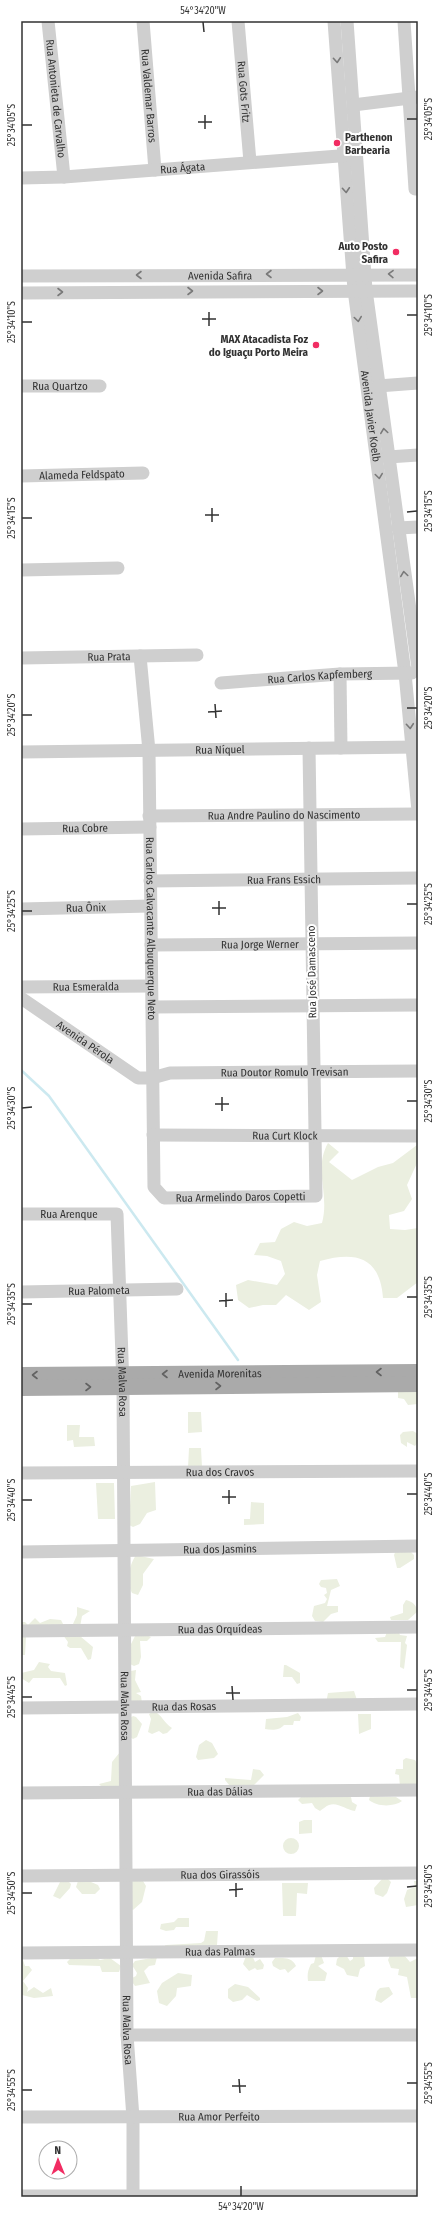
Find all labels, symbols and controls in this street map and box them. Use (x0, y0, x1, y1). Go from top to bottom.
text: 54°34'20"W (180, 5, 226, 17)
street label: Rua Antonieta de Carvalho (43, 39, 69, 159)
street label: Rua Valdemar Barros (139, 48, 159, 143)
one-way arrow (333, 57, 342, 63)
street label: Rua Gots Fritz (235, 60, 253, 124)
text: 25°34'05"S (423, 98, 435, 140)
text: 25°34'05"S (6, 104, 18, 146)
place label: Parthenon Barbearia (345, 131, 393, 157)
marker: Parthenon Barbearia (332, 138, 342, 148)
street label: Rua Ágata (160, 160, 205, 176)
one-way arrow (342, 187, 351, 193)
place label: Auto Posto Safira (338, 240, 389, 266)
marker: Auto Posto Safira (391, 247, 401, 257)
street label: Avenida Safira (188, 269, 252, 282)
one-way arrow (266, 270, 272, 278)
one-way arrow (388, 270, 394, 278)
one-way arrow (136, 271, 142, 279)
one-way arrow (317, 286, 323, 295)
one-way arrow (187, 287, 193, 295)
one-way arrow (57, 288, 63, 296)
text: 25°34'10"S (423, 294, 435, 336)
text: 25°34'10"S (6, 301, 18, 343)
one-way arrow (353, 316, 362, 322)
place label: MAX Atacadista Foz do Iguaçu Porto Meira (209, 333, 309, 359)
marker: MAX Atacadista Foz do Iguaçu Porto Meira (311, 340, 321, 350)
street label: Avenida Javier Koelb (358, 370, 383, 463)
street label: Rua Quartzo (32, 380, 88, 393)
one-way arrow (380, 428, 389, 434)
street label: Alameda Feldspato (39, 467, 125, 482)
one-way arrow (374, 473, 383, 479)
text: 25°34'15"S (423, 490, 435, 532)
text: 25°34'15"S (6, 497, 18, 539)
one-way arrow (400, 571, 409, 577)
street label: Rua Prata (87, 650, 131, 663)
street label: Rua Carlos Kapfemberg (267, 667, 373, 686)
text: 25°34'20"S (423, 687, 435, 729)
text: 25°34'20"S (6, 694, 18, 736)
one-way arrow (405, 723, 414, 729)
street label: Rua Níquel (195, 743, 245, 756)
street label: Rua Andre Paulino do Nascimento (208, 808, 361, 822)
street label: Rua Cobre (62, 821, 108, 835)
street label: Rua Carlos Calvacante Albuquerque Neto (143, 837, 159, 1021)
street label: Rua Frans Essich (247, 873, 321, 886)
text: 25°34'25"S (423, 883, 435, 925)
text: 25°34'25"S (6, 890, 18, 932)
street label: Rua Ônix (66, 900, 106, 914)
street label: Rua José Damasceno (305, 925, 319, 1019)
street label: Rua Jorge Werner (221, 937, 299, 951)
street label: Rua Esmeralda (53, 980, 119, 993)
street label: Avenida Pérola (54, 1018, 117, 1066)
street label: Rua Doutor Romulo Trevisan (221, 1065, 348, 1079)
text: 25°34'30"S (423, 1080, 435, 1122)
text: 25°34'30"S (6, 1087, 18, 1129)
street label: Rua Curt Klock (252, 1129, 319, 1142)
street label: Rua Armelindo Daros Copetti (176, 1190, 306, 1204)
street label: Rua Arenque (40, 1208, 98, 1221)
text: 25°34'35"S (423, 1276, 435, 1318)
text: 25°34'35"S (6, 1283, 18, 1325)
street label: Rua Palometa (68, 1283, 130, 1298)
street label: Rua Malva Rosa (115, 1347, 130, 1417)
street label: Avenida Morenitas (178, 1367, 262, 1380)
one-way arrow (376, 1368, 382, 1376)
one-way arrow (162, 1370, 168, 1378)
one-way arrow (32, 1371, 38, 1379)
one-way arrow (215, 1382, 221, 1390)
one-way arrow (85, 1383, 91, 1391)
street label: Rua dos Cravos (186, 1465, 254, 1479)
text: 25°34'40"S (423, 1473, 435, 1515)
text: 25°34'40"S (6, 1479, 18, 1521)
street label: Rua dos Jasmins (183, 1542, 257, 1556)
street label: Rua das Orquídeas (178, 1622, 263, 1636)
text: 25°34'45"S (423, 1669, 435, 1711)
street label: Rua Malva Rosa (118, 1671, 132, 1741)
text: 25°34'45"S (6, 1676, 18, 1718)
street label: Rua das Rosas (152, 1700, 217, 1713)
street label: Rua das Dálias (187, 1785, 253, 1798)
text: 25°34'50"S (423, 1865, 435, 1907)
street label: Rua dos Girassóis (180, 1868, 260, 1881)
text: 25°34'50"S (6, 1872, 18, 1914)
street label: Rua das Palmas (185, 1945, 255, 1958)
street label: Rua Malva Rosa (120, 1995, 136, 2065)
text: 25°34'55"S (423, 2062, 435, 2104)
text: 25°34'55"S (6, 2069, 18, 2111)
street label: Rua Amor Perfeito (178, 2110, 260, 2123)
north arrow (38, 2140, 78, 2180)
text: N (54, 2144, 61, 2157)
text: 54°34'20"W (218, 2201, 264, 2213)

